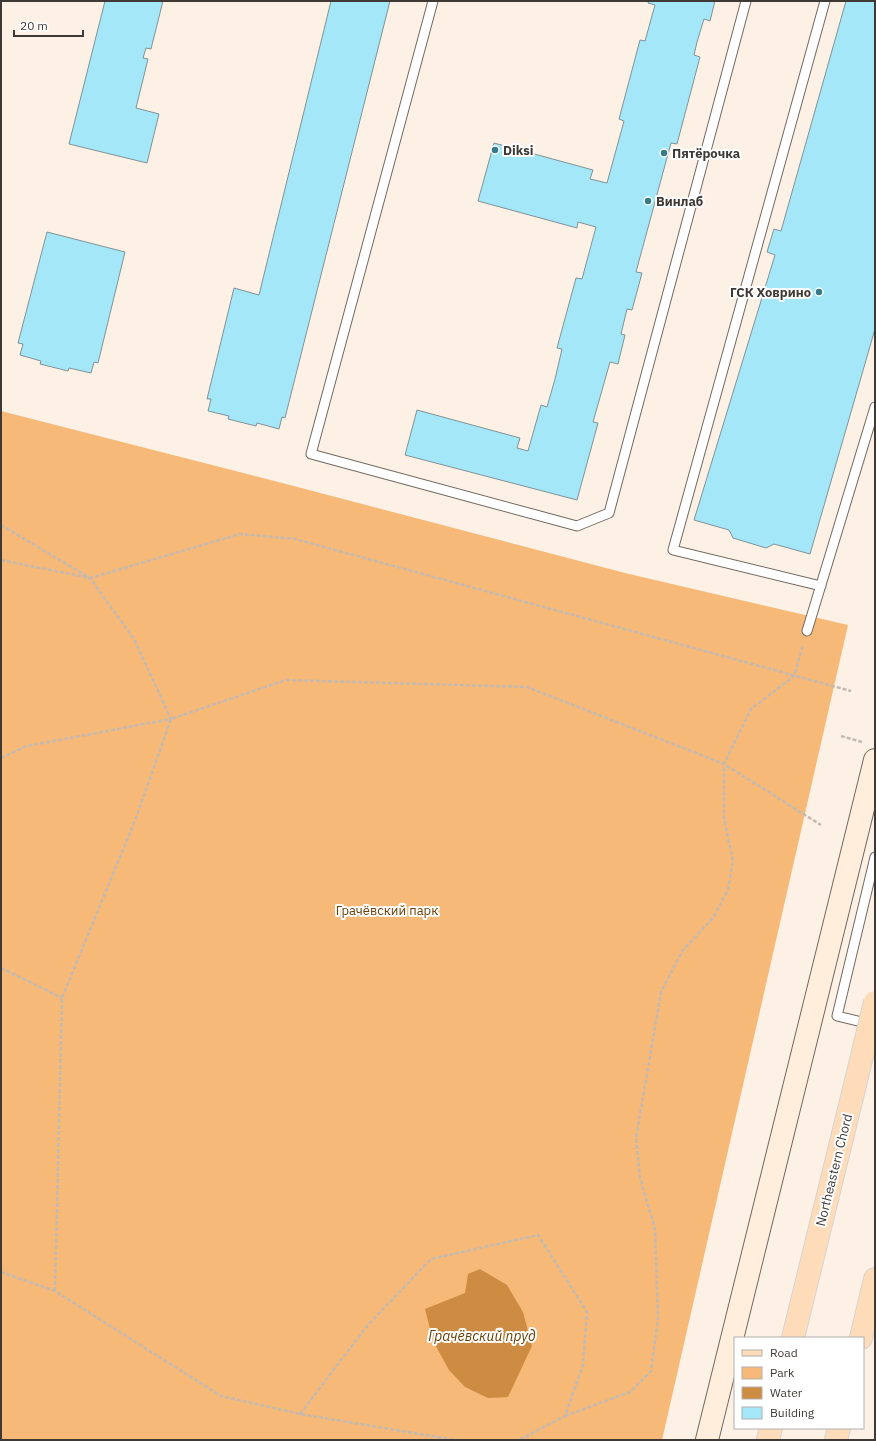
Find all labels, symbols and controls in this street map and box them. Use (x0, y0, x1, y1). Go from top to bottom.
scale bar (14, 12, 83, 38)
text: 20 m (20, 18, 48, 33)
place label: Diksi (503, 142, 533, 159)
marker: Diksi (490, 145, 500, 155)
place label: Пятёрочка (672, 145, 740, 162)
marker: Пятёрочка (659, 148, 669, 158)
place label: Винлаб (656, 193, 703, 210)
marker: Винлаб (643, 196, 653, 206)
place label: ГСК Ховрино (730, 284, 811, 301)
marker: ГСК Ховрино (814, 287, 824, 297)
park label: Грачёвский парк (336, 902, 438, 919)
street label: Northeastern Chord (812, 1112, 856, 1228)
water label: Грачёвский пруд (428, 1327, 536, 1345)
legend (734, 1337, 864, 1429)
text: Road (770, 1345, 798, 1360)
text: Park (770, 1365, 795, 1380)
text: Water (770, 1385, 803, 1400)
text: Building (770, 1405, 815, 1420)

